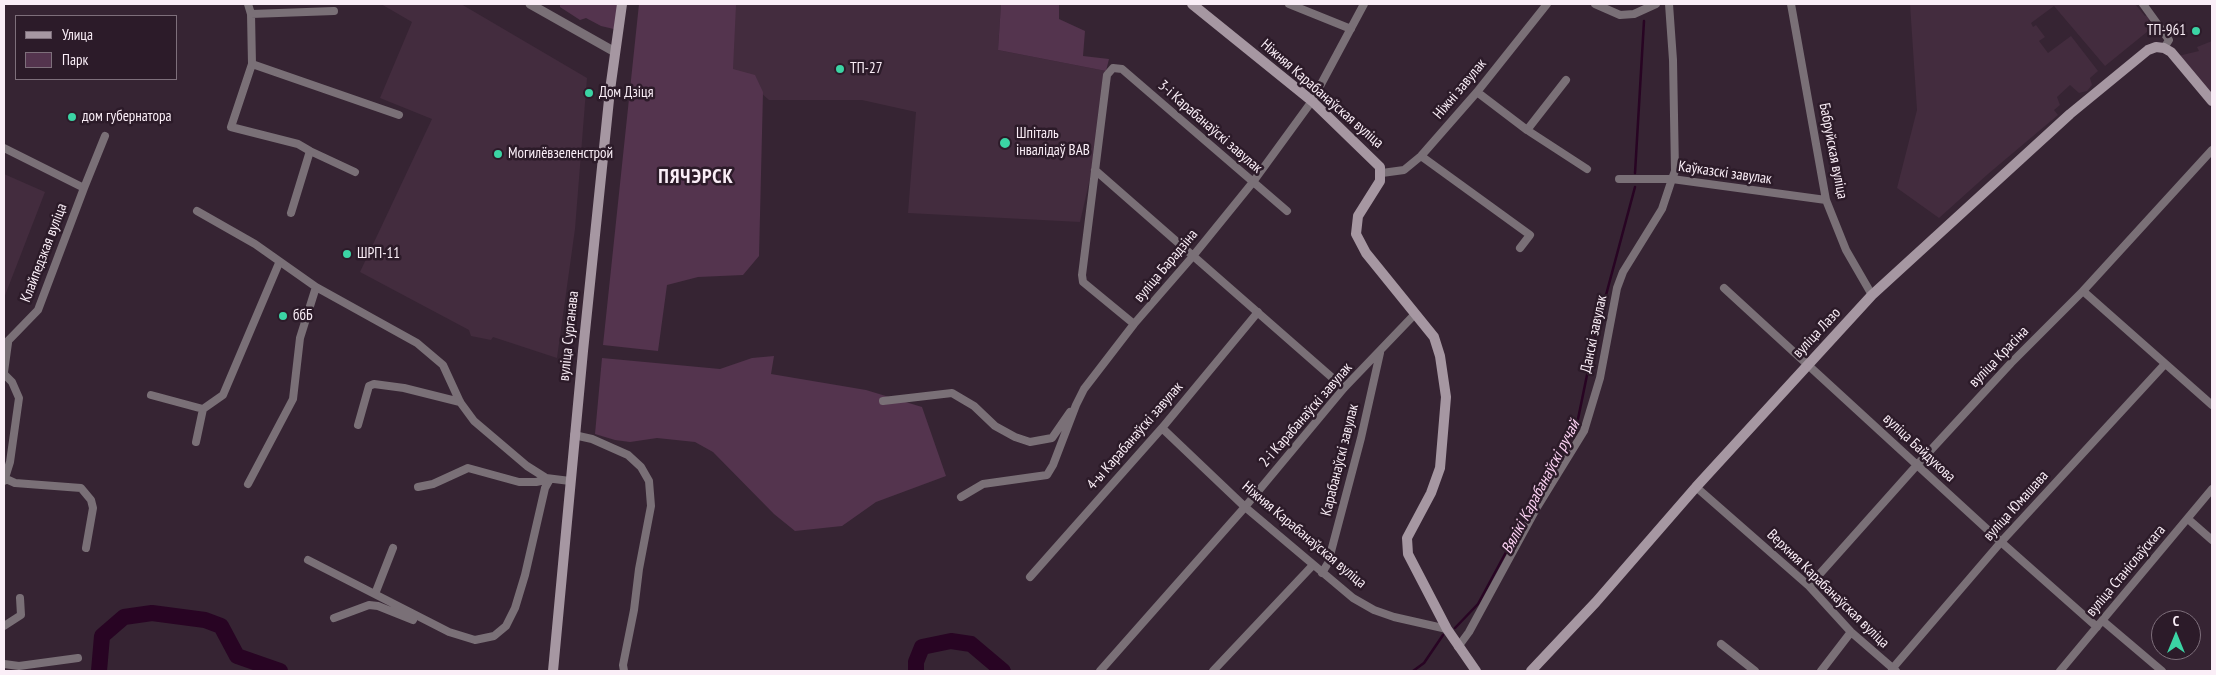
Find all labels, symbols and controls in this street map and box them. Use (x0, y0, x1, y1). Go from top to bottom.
legend (15, 15, 178, 80)
place label: ТП-961 (2147, 22, 2186, 40)
text: Улица (62, 25, 93, 44)
marker: ТП-961 (2190, 25, 2202, 37)
street label: Ніжняя Карабанаўская вуліца (1257, 36, 1387, 152)
text: Парк (62, 50, 88, 69)
street label: Ніжні завулак (1430, 55, 1490, 123)
place label: ТП-27 (850, 60, 882, 78)
marker: ТП-27 (834, 63, 846, 75)
street label: 3-і Карабанаўскі завулак (1154, 77, 1266, 177)
place label: Дом Дзіця (599, 84, 653, 102)
marker: Дом Дзіця (583, 87, 595, 99)
street label: Бабруйская вуліца (1815, 101, 1851, 201)
place label: дом губернатора (82, 108, 171, 126)
marker: дом губернатора (66, 111, 78, 123)
place label: Шпіталь інвалідаў ВАВ (1016, 125, 1090, 160)
marker: Шпіталь інвалідаў ВАВ (998, 136, 1012, 150)
place label: Могилёвзеленстрой (508, 145, 613, 163)
marker: Могилёвзеленстрой (492, 148, 504, 160)
street label: Каўказскі завулак (1677, 158, 1773, 188)
district label: ПЯЧЭРСК (657, 165, 735, 189)
street label: Клайпедзкая вуліца (17, 201, 71, 305)
street label: вуліца Барадзіна (1130, 226, 1202, 306)
place label: ШРП-11 (357, 245, 400, 263)
marker: ШРП-11 (341, 248, 353, 260)
street label: вуліца Сурганава (555, 290, 583, 382)
street label: Данскі завулак (1577, 294, 1611, 374)
street label: вуліца Лазо (1789, 304, 1845, 362)
place label: ббБ (293, 307, 313, 325)
marker: ббБ (277, 310, 289, 322)
street label: вуліца Красіна (1966, 323, 2032, 391)
street label: 2-і Карабанаўскі завулак (1256, 359, 1356, 471)
street label: 4-ы Карабанаўскі завулак (1083, 378, 1187, 494)
street label: Карабанаўскі завулак (1317, 402, 1363, 518)
street label: вуліца Байдукова (1879, 410, 1959, 486)
water label: Вялікі Карабанаўскі ручай (1498, 417, 1584, 557)
street label: вуліца Юмашава (1980, 467, 2052, 545)
street label: Ніжняя Карабанаўская вуліца (1238, 478, 1370, 592)
street label: вуліца Станіслаўскага (2083, 522, 2169, 620)
street label: Верхняя Карабанаўская вуліца (1763, 526, 1893, 652)
north arrow (2151, 610, 2201, 660)
text: С (2173, 612, 2179, 630)

